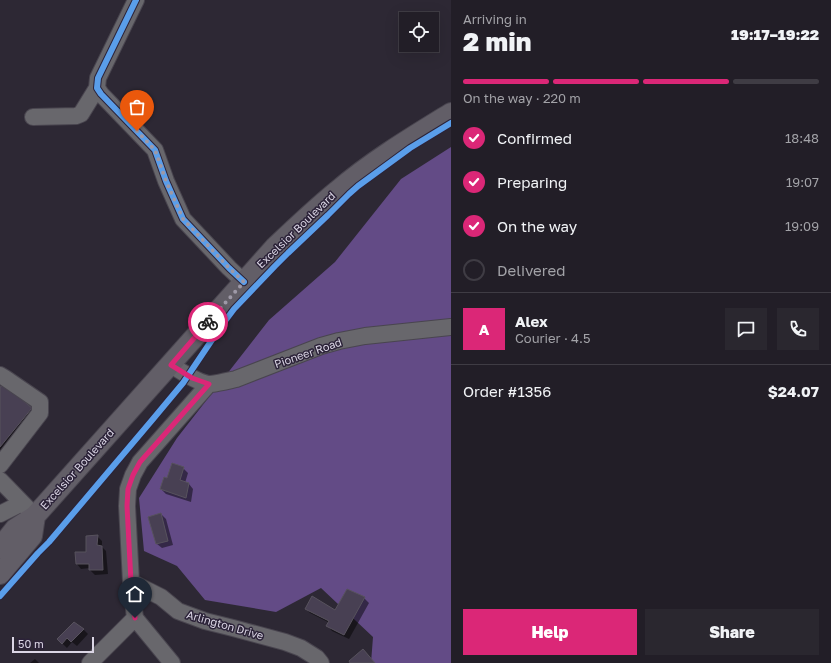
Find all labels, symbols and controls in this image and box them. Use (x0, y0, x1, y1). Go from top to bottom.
text: Arriving in (463, 11, 527, 27)
map controls (399, 12, 439, 52)
button: locate (399, 12, 439, 52)
text: 19:17–19:22 (731, 25, 819, 43)
text: 2 min (463, 26, 531, 57)
pin (120, 90, 154, 131)
text: On the way · 220 m (463, 90, 581, 106)
icon: bag (126, 96, 148, 118)
icon: check (463, 127, 485, 149)
text: Confirmed (497, 129, 572, 147)
text: 18:48 (785, 130, 819, 146)
icon: check (463, 171, 485, 193)
text: Preparing (497, 173, 567, 191)
text: 19:07 (786, 174, 819, 190)
street label: Excelsior Boulevard (254, 189, 338, 270)
icon: check (463, 215, 485, 237)
text: On the way (497, 217, 577, 235)
text: 19:09 (785, 218, 819, 234)
text: Delivered (497, 261, 565, 279)
courier (188, 302, 228, 342)
button: chat (725, 308, 767, 350)
button: phone (777, 308, 819, 350)
icon: bike (197, 311, 219, 333)
text: Alex (515, 312, 548, 330)
text: A (479, 320, 489, 338)
text: Courier · 4.5 (515, 330, 590, 346)
street label: Pioneer Road (272, 335, 343, 370)
text: Order #1356 (463, 382, 551, 400)
text: $24.07 (768, 382, 819, 400)
street label: Excelsior Boulevard (37, 426, 116, 512)
pin (118, 577, 152, 618)
icon: home (124, 583, 146, 605)
street label: Arlington Drive (185, 607, 265, 642)
button: Help (463, 609, 637, 655)
button: Share (645, 609, 819, 655)
scale bar (12, 635, 94, 654)
text: 50 m (18, 637, 44, 650)

